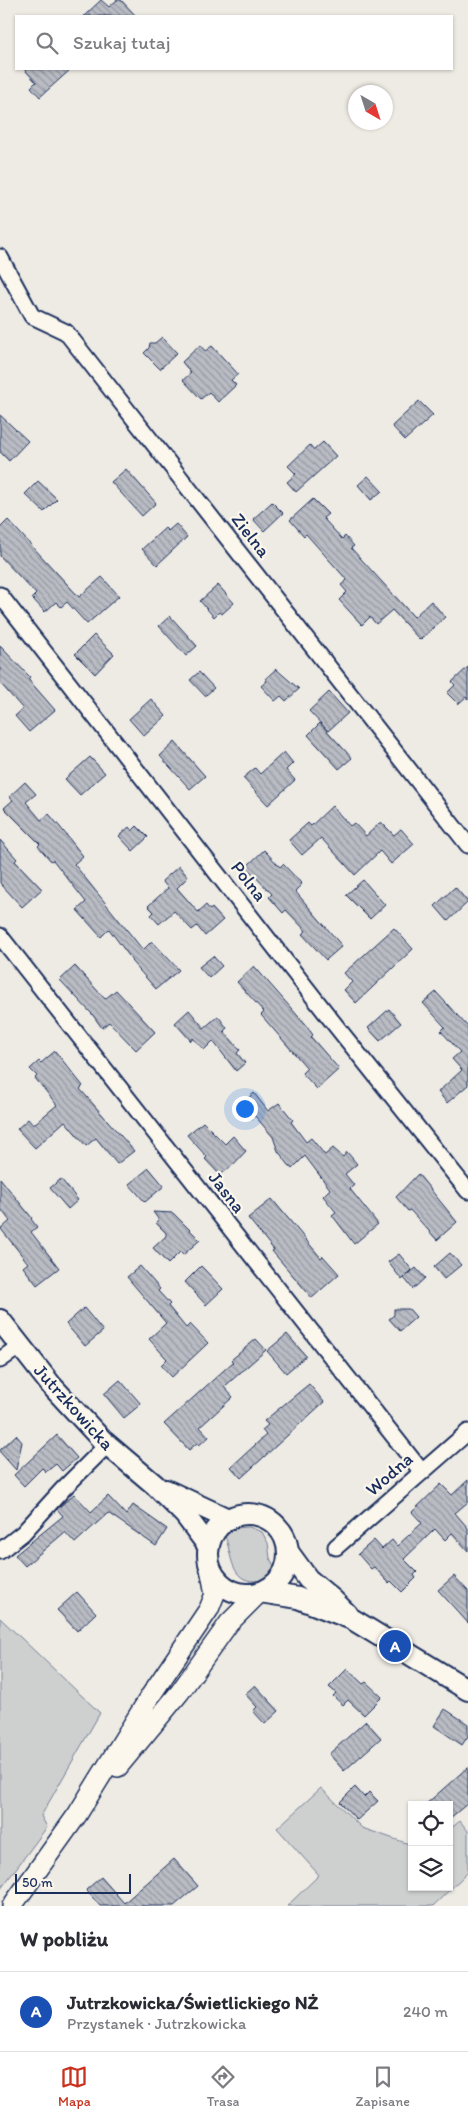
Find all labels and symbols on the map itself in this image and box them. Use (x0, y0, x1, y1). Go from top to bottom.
north arrow (348, 85, 393, 130)
street label: Zielna (227, 508, 276, 562)
street label: Polna (226, 856, 272, 906)
your location (232, 1096, 258, 1122)
street label: Jasna (204, 1167, 250, 1217)
street label: Jutrzkowicka (29, 1359, 119, 1455)
street label: Wodna (361, 1447, 417, 1501)
pin: A (379, 1627, 411, 1665)
scale bar (15, 1871, 131, 1894)

